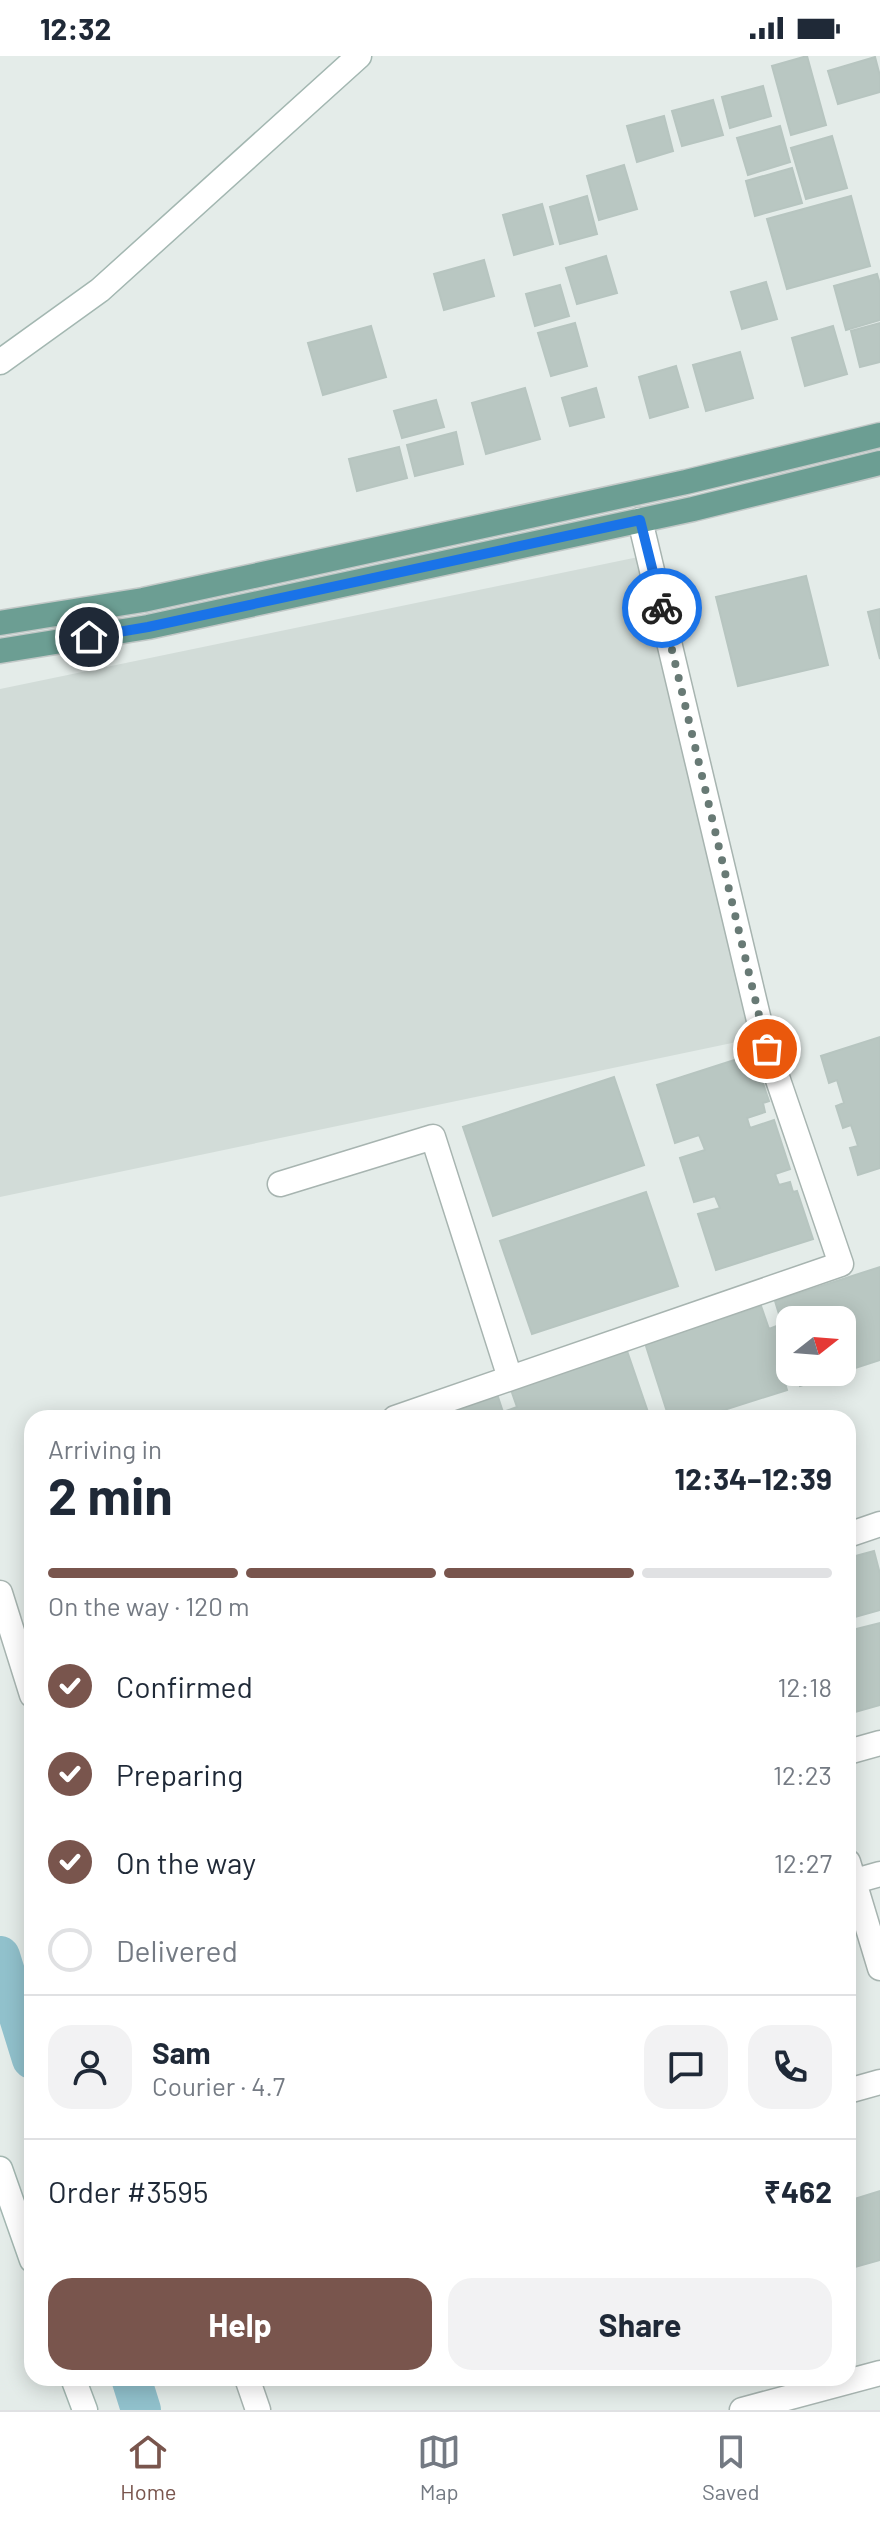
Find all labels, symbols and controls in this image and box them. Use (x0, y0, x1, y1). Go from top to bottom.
text: 12:32 (40, 10, 111, 46)
courier (622, 568, 702, 648)
icon: bike (640, 586, 684, 630)
pin (55, 603, 123, 671)
icon: home (67, 615, 111, 659)
pin (733, 1015, 801, 1083)
icon: bag (745, 1027, 789, 1071)
north arrow (776, 1306, 856, 1386)
map controls (776, 1306, 856, 1386)
text: Arriving in (48, 1433, 162, 1464)
text: 12:34–12:39 (675, 1460, 832, 1496)
text: 2 min (48, 1463, 173, 1525)
text: On the way · 120 m (48, 1590, 250, 1621)
icon: check (48, 1664, 92, 1708)
text: Confirmed (116, 1668, 253, 1704)
text: 12:18 (778, 1671, 832, 1702)
icon: check (48, 1752, 92, 1796)
text: Preparing (116, 1756, 243, 1792)
text: 12:23 (773, 1759, 832, 1790)
icon: check (48, 1840, 92, 1884)
text: On the way (116, 1844, 256, 1880)
text: 12:27 (774, 1847, 832, 1878)
text: Delivered (116, 1932, 238, 1968)
button: person (48, 2025, 132, 2109)
button: chat (644, 2025, 728, 2109)
button: phone (748, 2025, 832, 2109)
text: Sam (152, 2034, 211, 2070)
text: Courier · 4.7 (152, 2070, 285, 2101)
text: Order #3595 (48, 2173, 208, 2209)
text: ₹462 (764, 2173, 832, 2209)
button: Help (48, 2278, 432, 2370)
button: Share (448, 2278, 832, 2370)
tab: Home (120, 2430, 177, 2504)
tab: Map (417, 2430, 461, 2504)
tab: Saved (702, 2430, 760, 2504)

